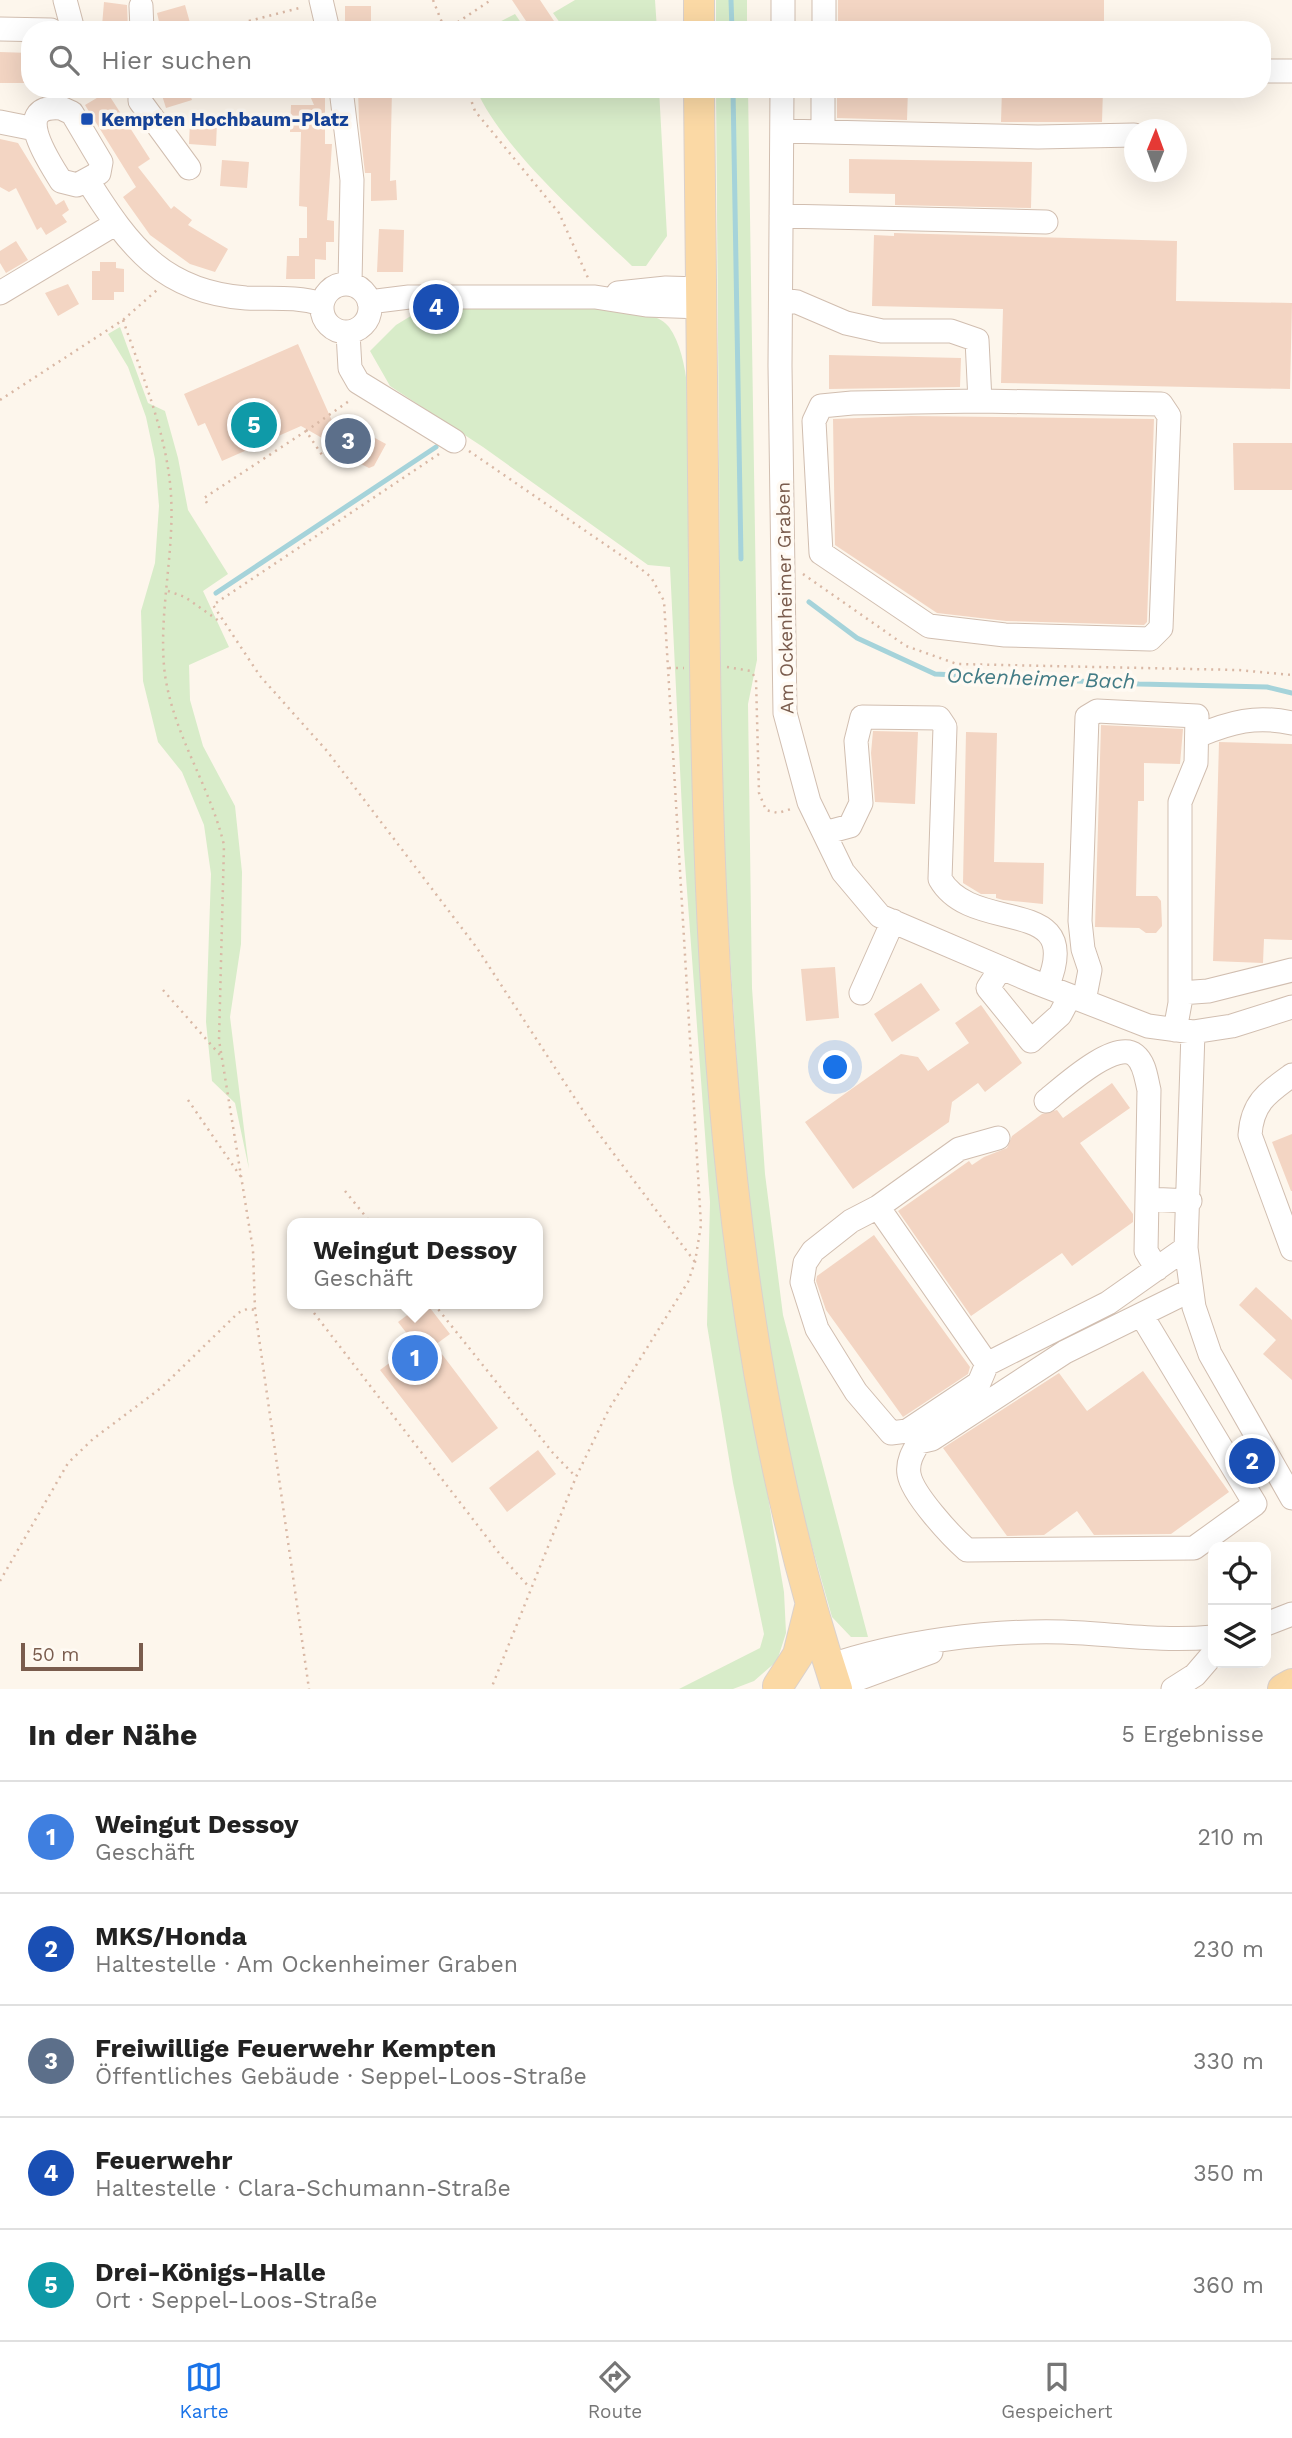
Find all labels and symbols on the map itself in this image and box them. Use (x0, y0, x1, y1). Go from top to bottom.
place label: Kempten Hochbaum-Platz (101, 108, 349, 131)
marker: Kempten Hochbaum-Platz (79, 111, 95, 127)
north arrow (1124, 119, 1187, 182)
pin: 4 (413, 281, 459, 333)
pin: 5 (231, 399, 277, 451)
pin: 3 (325, 415, 371, 467)
street label: Am Ockenheimer Graben (771, 482, 799, 714)
water label: Ockenheimer Bach (946, 662, 1136, 694)
your location (818, 1050, 852, 1084)
pin: 1 (392, 1332, 438, 1384)
pin: 2 (1229, 1435, 1275, 1487)
scale bar (21, 1640, 144, 1672)

